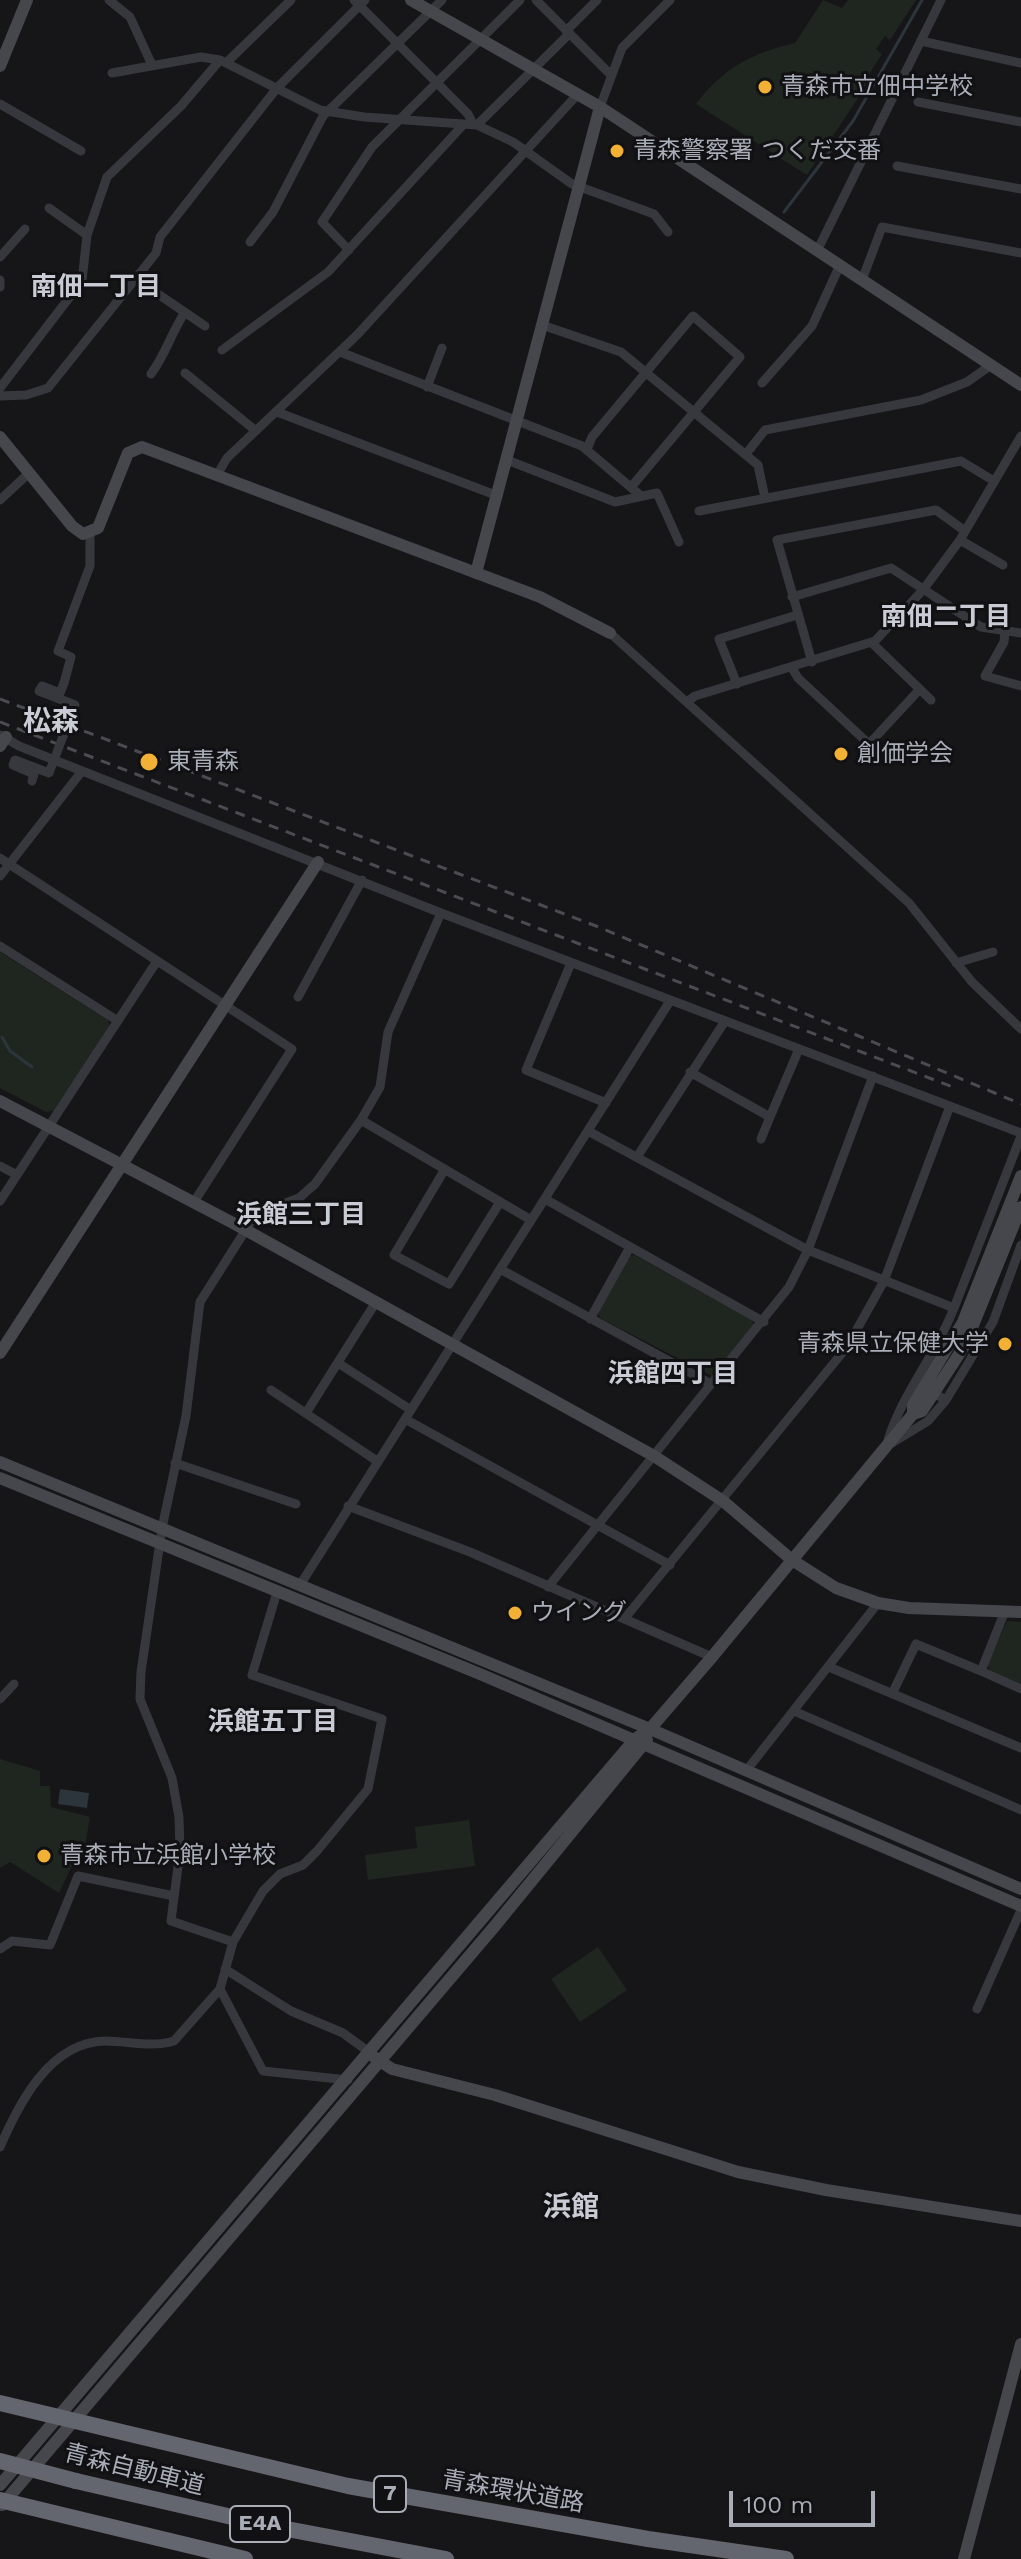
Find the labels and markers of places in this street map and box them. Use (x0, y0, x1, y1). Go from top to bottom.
place label: 青森市立佃中学校 (781, 73, 973, 101)
marker: 青森市立佃中学校 (756, 78, 774, 96)
place label: 青森警察署 つくだ交番 (633, 137, 881, 165)
marker: 青森警察署 つくだ交番 (608, 142, 626, 160)
place label: 創価学会 (857, 740, 953, 768)
marker: 創価学会 (832, 745, 850, 763)
place label: 東青森 (167, 748, 239, 776)
marker: 東青森 (138, 751, 160, 773)
place label: 青森県立保健大学 (797, 1330, 989, 1358)
marker: 青森県立保健大学 (996, 1335, 1014, 1353)
place label: ウイング (531, 1599, 627, 1627)
marker: ウイング (506, 1604, 524, 1622)
place label: 青森市立浜館小学校 (60, 1842, 276, 1870)
marker: 青森市立浜館小学校 (35, 1847, 53, 1865)

